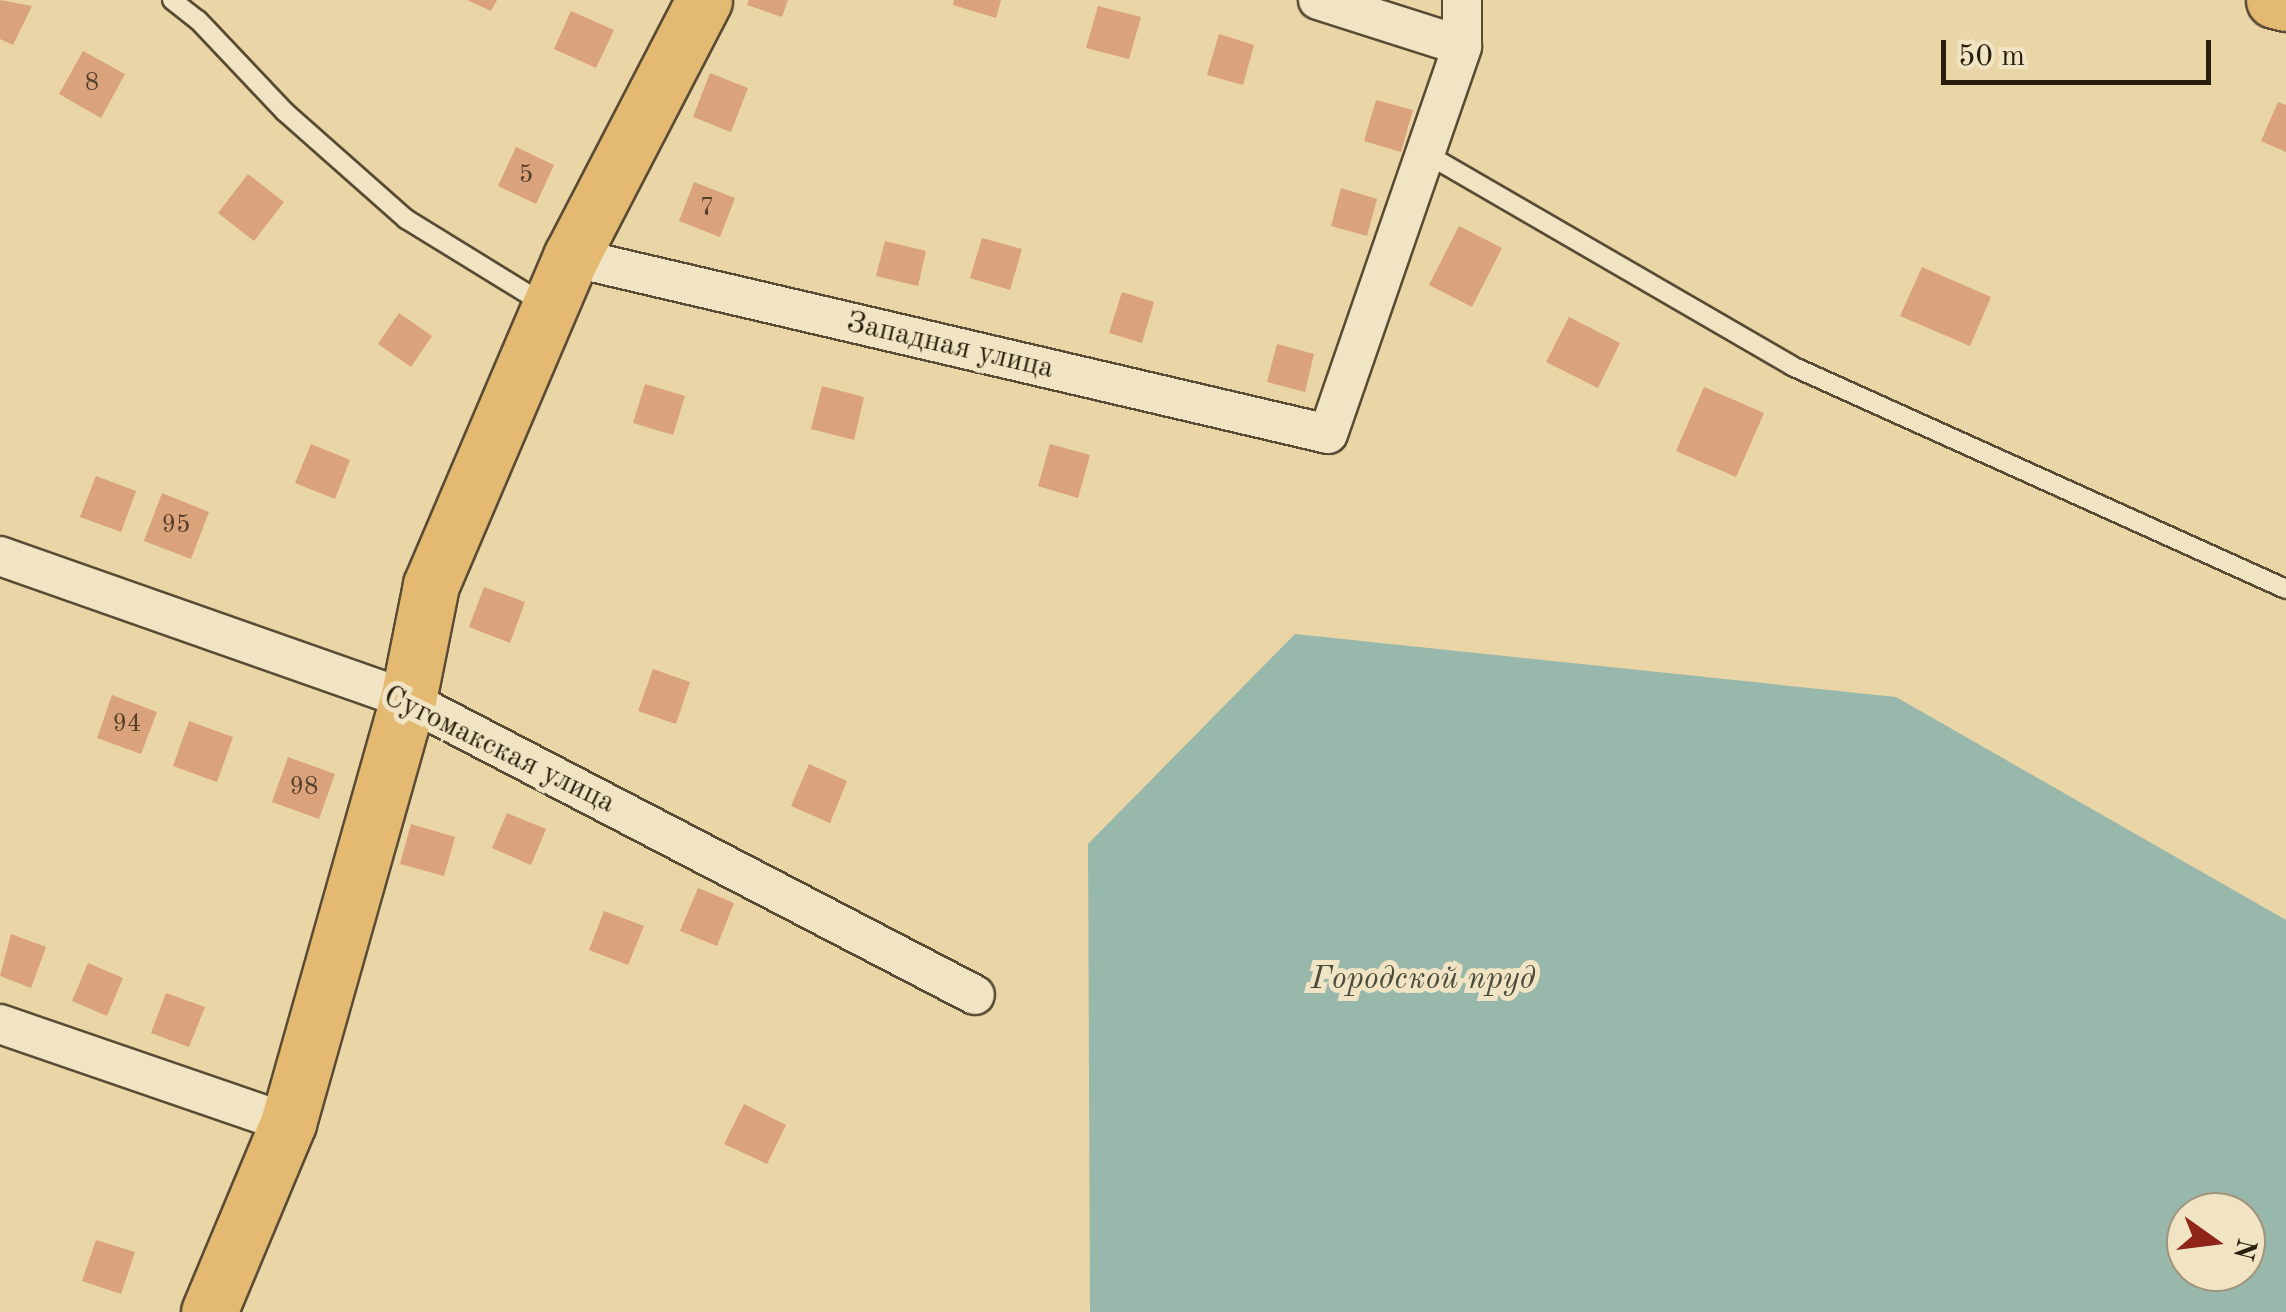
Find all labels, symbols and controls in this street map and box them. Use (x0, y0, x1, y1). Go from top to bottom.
scale bar (1946, 20, 2216, 82)
text: 50 m (1958, 42, 2025, 72)
house number: 8 (85, 69, 99, 99)
house number: 5 (519, 161, 533, 191)
house number: 7 (700, 194, 714, 224)
street label: Западная улица (843, 305, 1057, 387)
house number: 95 (162, 511, 190, 541)
street label: Сугомакская улица (377, 678, 621, 822)
house number: 94 (113, 710, 141, 740)
house number: 98 (290, 773, 318, 803)
water label: Городской пруд (1311, 961, 1535, 999)
north arrow (2166, 1192, 2266, 1292)
text: N (2227, 1235, 2259, 1263)

